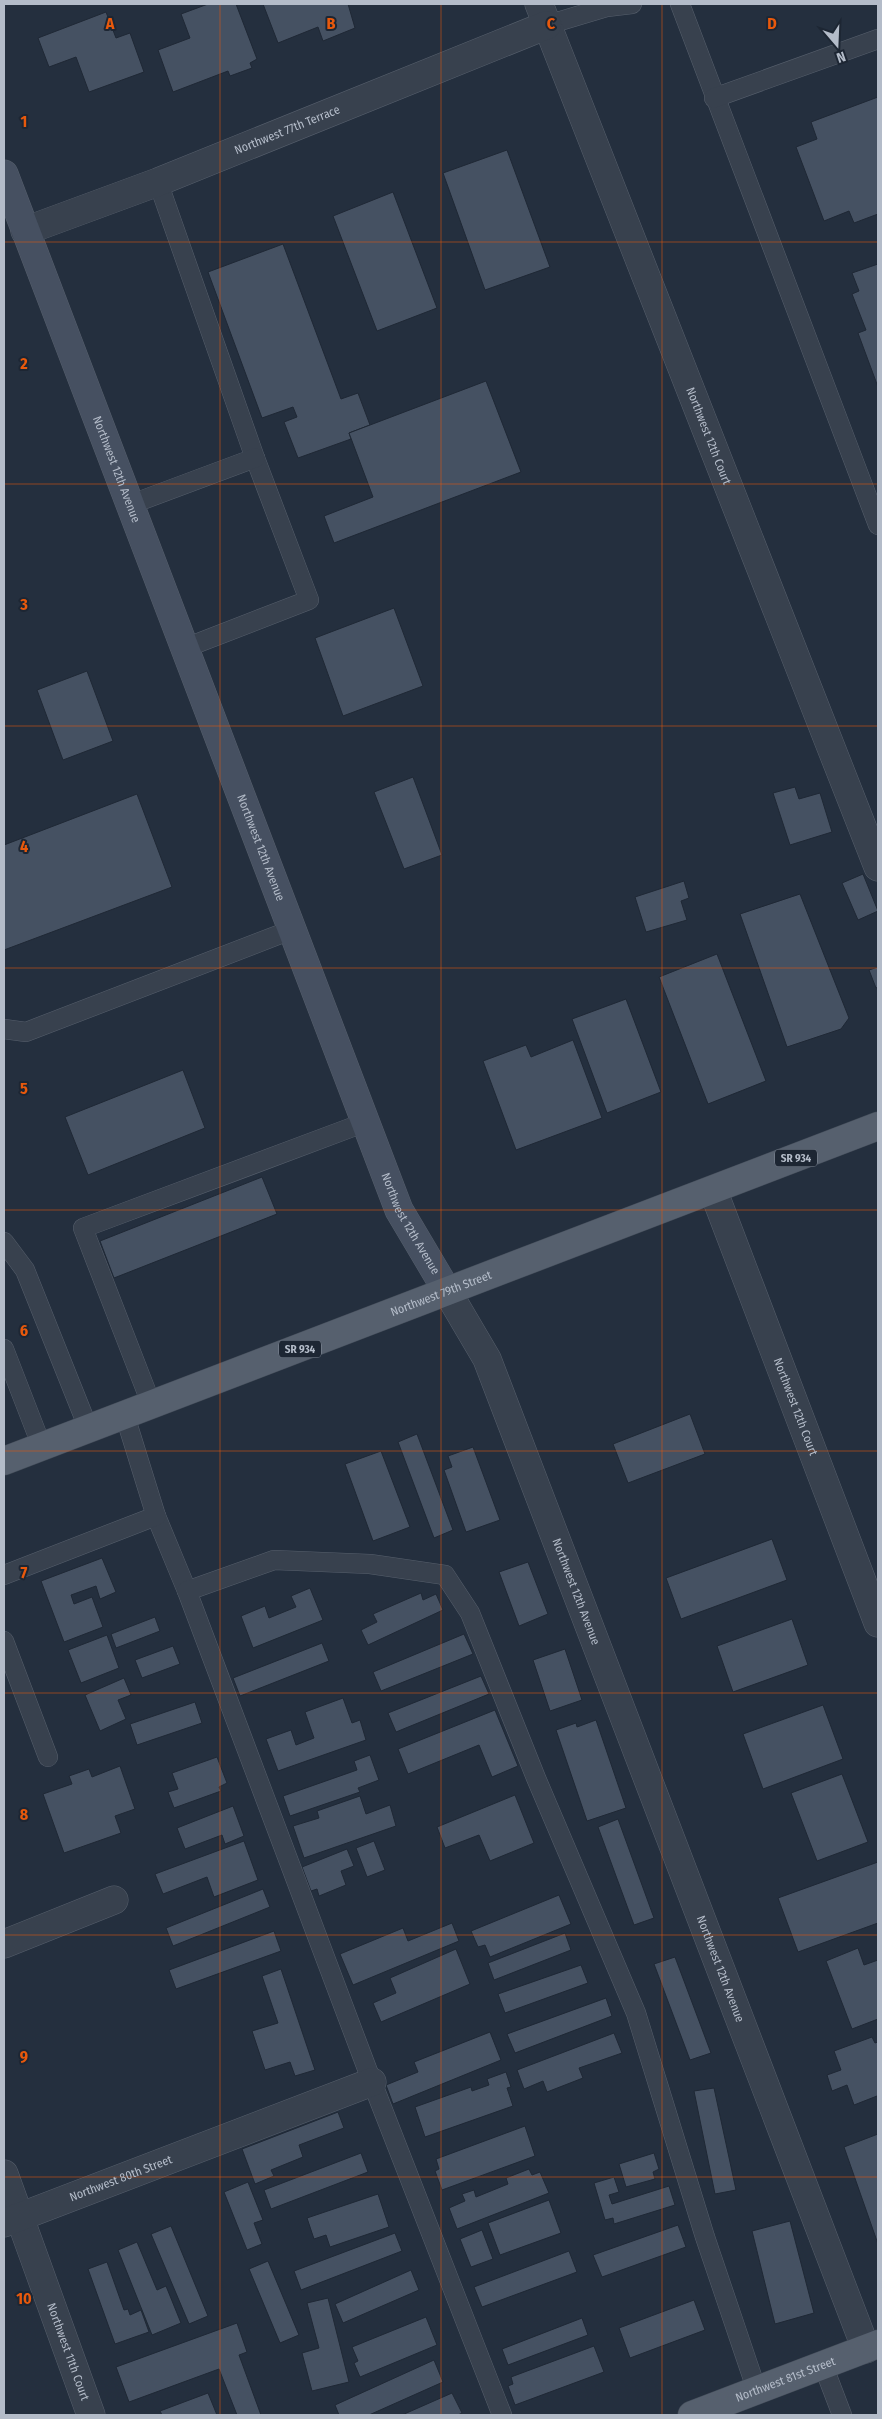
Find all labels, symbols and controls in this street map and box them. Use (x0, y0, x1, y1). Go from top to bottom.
text: A (105, 14, 115, 33)
text: B (327, 14, 336, 33)
text: C (547, 14, 556, 33)
text: D (767, 14, 777, 33)
north arrow (812, 20, 862, 70)
text: N (834, 47, 848, 66)
street label: Northwest 77th Terrace (232, 102, 342, 157)
text: 1 (21, 112, 27, 131)
text: 2 (19, 354, 28, 373)
street label: Northwest 12th Court (683, 385, 734, 487)
street label: Northwest 12th Avenue (90, 414, 143, 525)
text: 3 (19, 595, 28, 614)
street label: Northwest 12th Avenue (234, 792, 288, 903)
text: 4 (20, 837, 28, 856)
text: 5 (20, 1079, 28, 1098)
road number: SR 934 (775, 1150, 817, 1166)
street label: Northwest 12th Avenue (378, 1171, 443, 1277)
street label: Northwest 79th Street (389, 1268, 494, 1319)
text: 6 (20, 1321, 28, 1340)
road number: SR 934 (279, 1340, 321, 1358)
street label: Northwest 12th Court (771, 1356, 821, 1458)
street label: Northwest 12th Avenue (549, 1536, 603, 1647)
text: 7 (21, 1563, 28, 1582)
text: 8 (20, 1805, 29, 1824)
street label: Northwest 12th Avenue (694, 1914, 747, 2024)
text: 9 (20, 2047, 28, 2066)
street label: Northwest 80th Street (67, 2152, 174, 2204)
text: 10 (16, 2289, 32, 2308)
street label: Northwest 11th Court (44, 2301, 92, 2402)
street label: Northwest 81st Street (734, 2354, 837, 2405)

